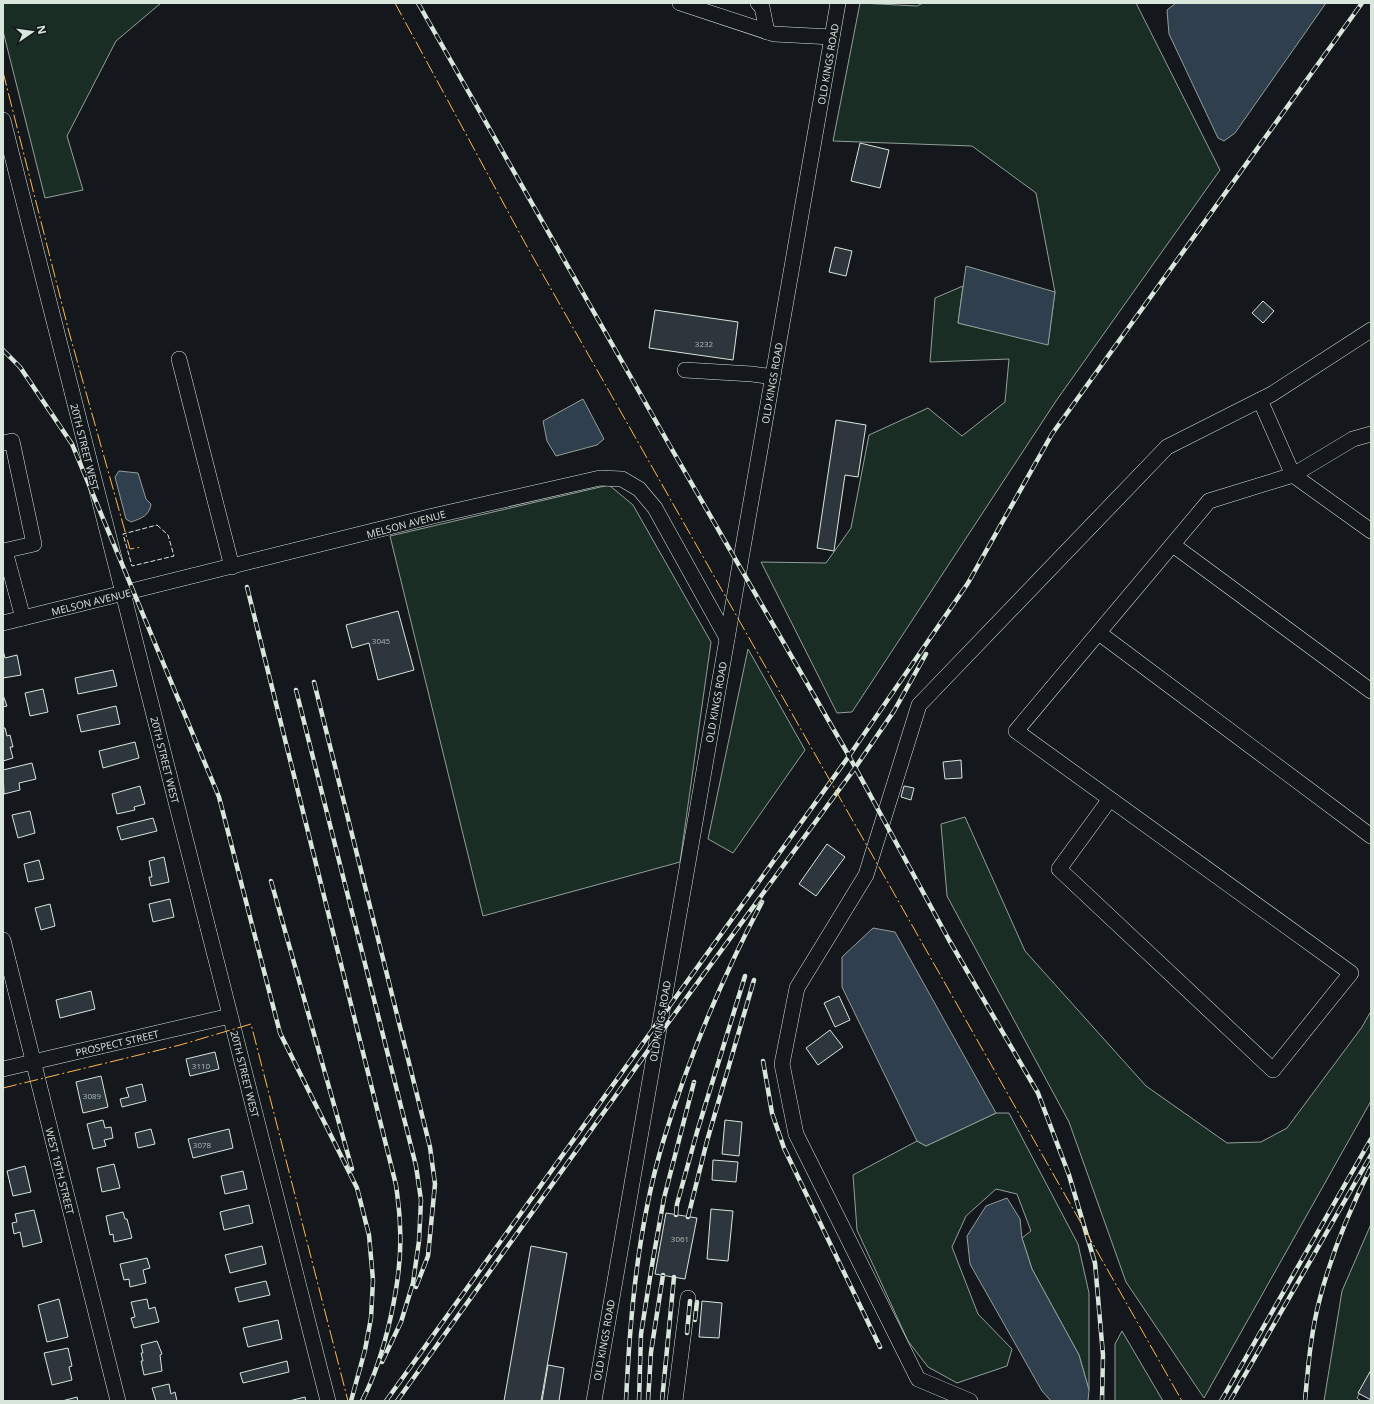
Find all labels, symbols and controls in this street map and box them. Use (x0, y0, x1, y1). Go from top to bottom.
north arrow (12, 12, 52, 52)
street label: OLD KINGS ROAD (814, 22, 842, 106)
text: N (34, 24, 51, 36)
house number: 3232 (695, 338, 714, 349)
street label: OLD KINGS ROAD (758, 341, 786, 425)
street label: 20TH STREET WEST (67, 402, 103, 492)
street label: MELSON AVENUE (365, 507, 447, 541)
street label: MELSON AVENUE (50, 585, 132, 619)
house number: 3045 (372, 635, 391, 646)
street label: OLD KINGS ROAD (702, 660, 730, 744)
street label: 20TH STREET WEST (147, 715, 183, 805)
street label: OLD KINGS ROAD (646, 979, 674, 1063)
street label: PROSPECT STREET (74, 1026, 161, 1059)
street label: 20TH STREET WEST (227, 1029, 263, 1119)
house number: 3110 (192, 1060, 211, 1071)
house number: 3089 (83, 1090, 102, 1101)
street label: WEST 19TH STREET (42, 1126, 78, 1216)
house number: 3078 (193, 1139, 212, 1150)
house number: 3061 (671, 1233, 689, 1244)
street label: OLD KINGS ROAD (590, 1298, 618, 1382)

